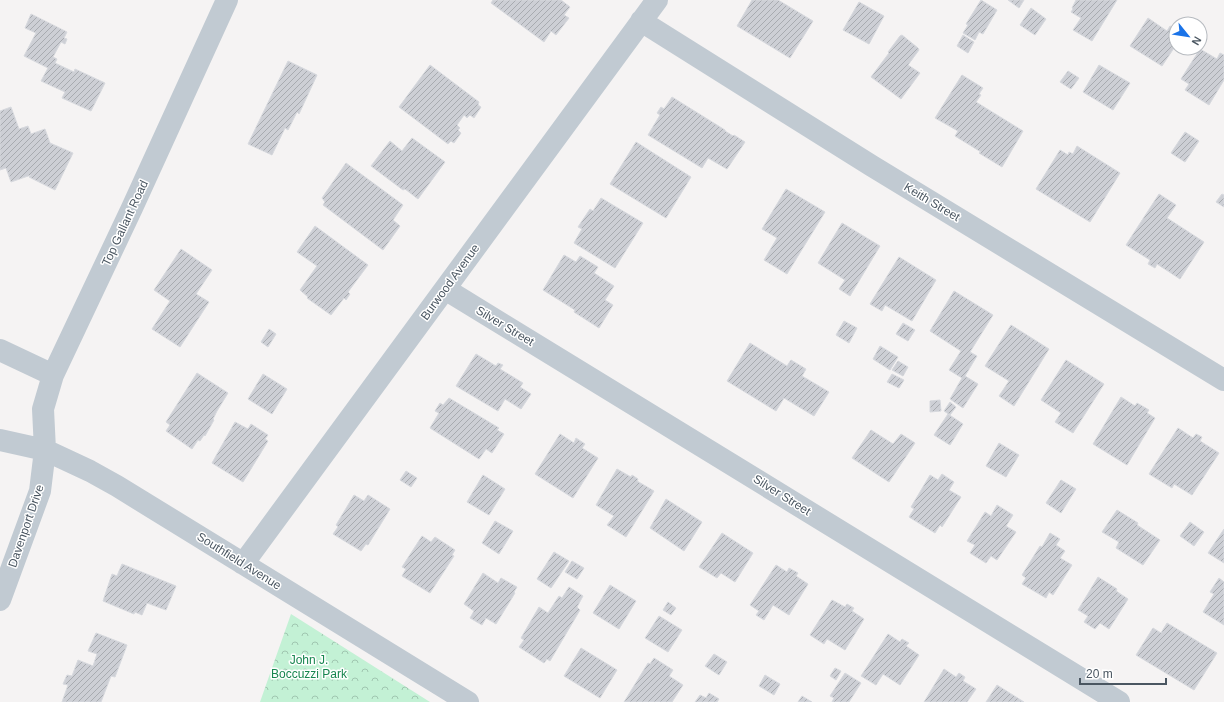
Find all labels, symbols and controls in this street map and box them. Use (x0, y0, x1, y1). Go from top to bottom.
north arrow (1168, 16, 1208, 56)
text: N (1189, 35, 1204, 47)
street label: Top Gallant Road (99, 178, 151, 268)
street label: Keith Street (902, 180, 963, 224)
street label: Burwood Avenue (418, 241, 482, 323)
street label: Silver Street (473, 303, 537, 349)
street label: Silver Street (751, 472, 814, 519)
street label: Davenport Drive (5, 482, 47, 569)
street label: Southfield Avenue (194, 529, 284, 593)
park label: John J. Boccuzzi Park (271, 653, 348, 681)
scale bar (1080, 660, 1166, 686)
text: 20 m (1086, 667, 1113, 681)

